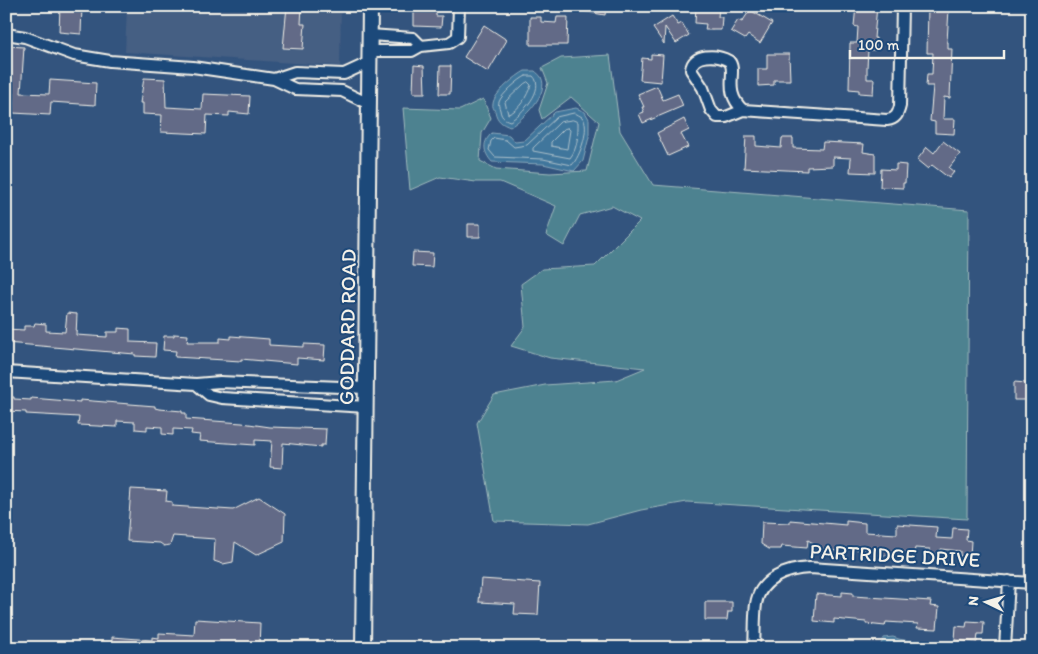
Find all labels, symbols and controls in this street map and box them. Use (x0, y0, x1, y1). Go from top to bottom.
scale bar (850, 28, 1004, 60)
text: 100 m (858, 36, 900, 54)
street label: GODDARD ROAD (333, 248, 361, 405)
street label: PARTRIDGE DRIVE (809, 538, 981, 572)
north arrow (960, 576, 1010, 626)
text: N (965, 595, 982, 606)

